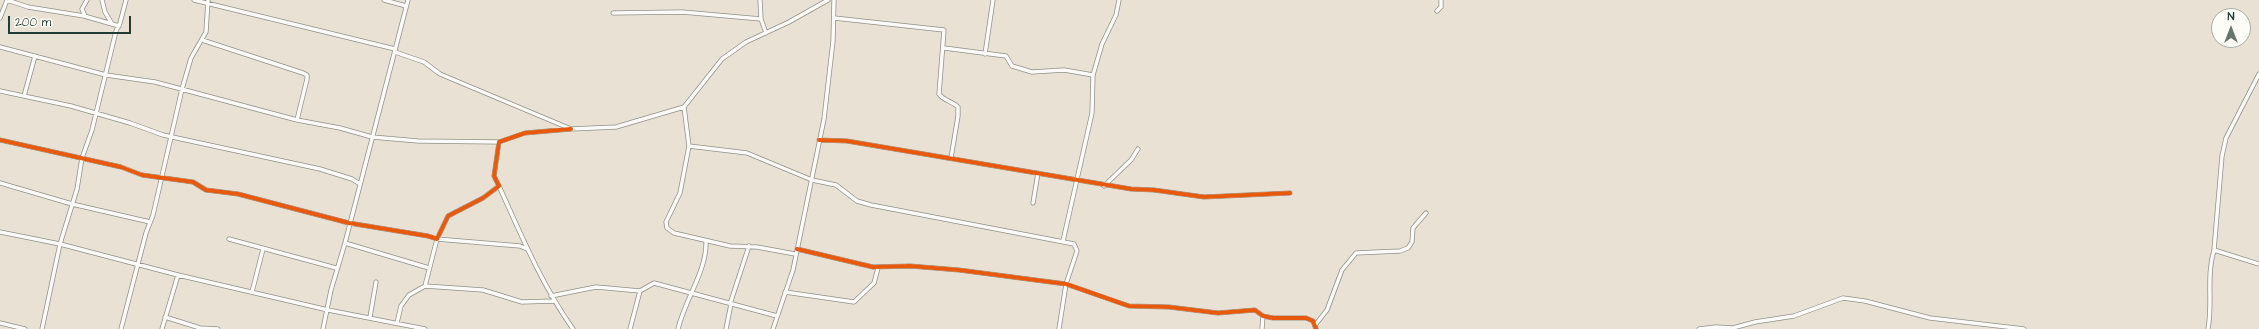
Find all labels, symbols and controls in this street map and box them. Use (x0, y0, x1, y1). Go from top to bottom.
scale bar (10, 8, 133, 34)
north arrow (2211, 8, 2251, 48)
text: N (2228, 9, 2234, 24)
text: 200 m (15, 14, 51, 31)

